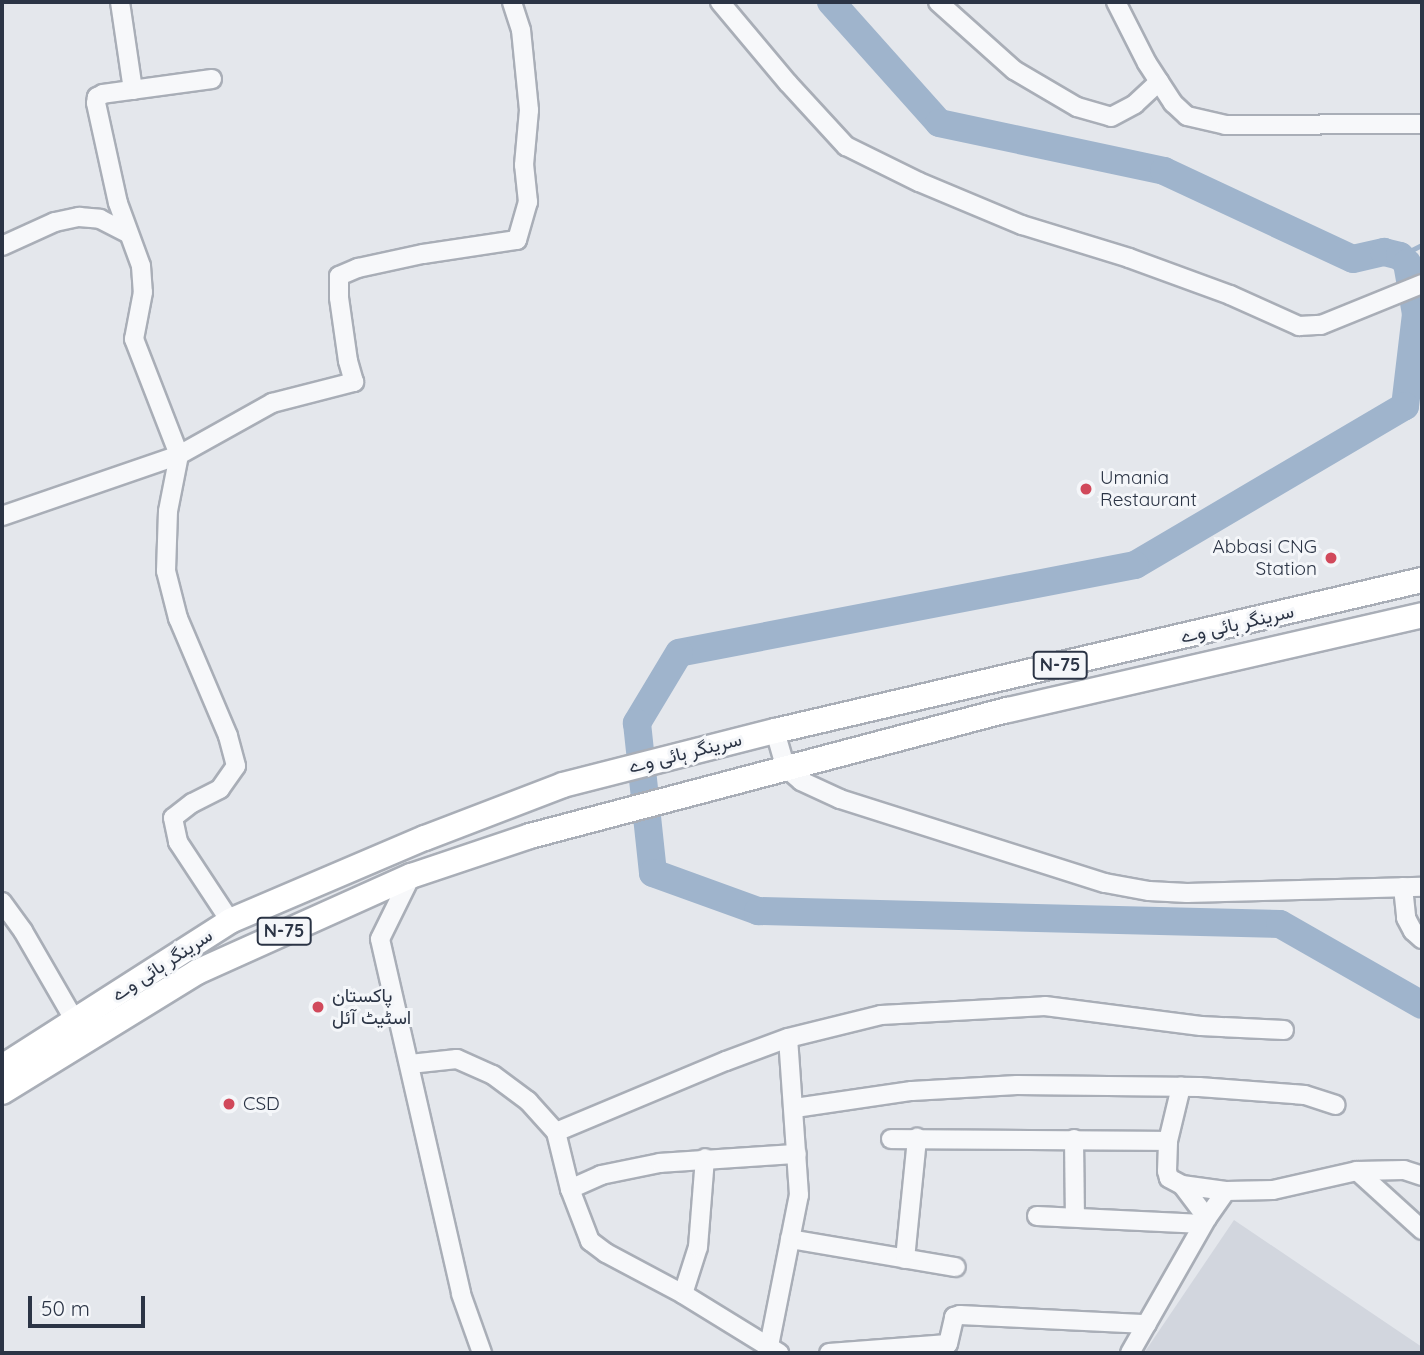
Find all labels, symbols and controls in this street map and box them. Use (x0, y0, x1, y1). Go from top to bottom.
place label: Umania Restaurant (1100, 467, 1197, 511)
marker: Umania Restaurant (1078, 481, 1094, 497)
place label: Abbasi CNG Station (1213, 536, 1317, 580)
marker: Abbasi CNG Station (1323, 550, 1339, 566)
street label: سرینگر ہائی وے (1178, 600, 1296, 648)
road number: N-75 (1032, 650, 1088, 680)
street label: سرینگر ہائی وے (626, 728, 744, 778)
road number: N-75 (256, 916, 312, 946)
street label: سرینگر ہائی وے (107, 924, 217, 1006)
place label: پاکستان اسٹیٹ آئل (332, 985, 411, 1029)
marker: پاکستان اسٹیٹ آئل (310, 999, 326, 1015)
place label: CSD (243, 1093, 280, 1115)
marker: CSD (221, 1096, 237, 1112)
scale bar (32, 1282, 149, 1326)
text: 50 m (41, 1295, 90, 1321)

